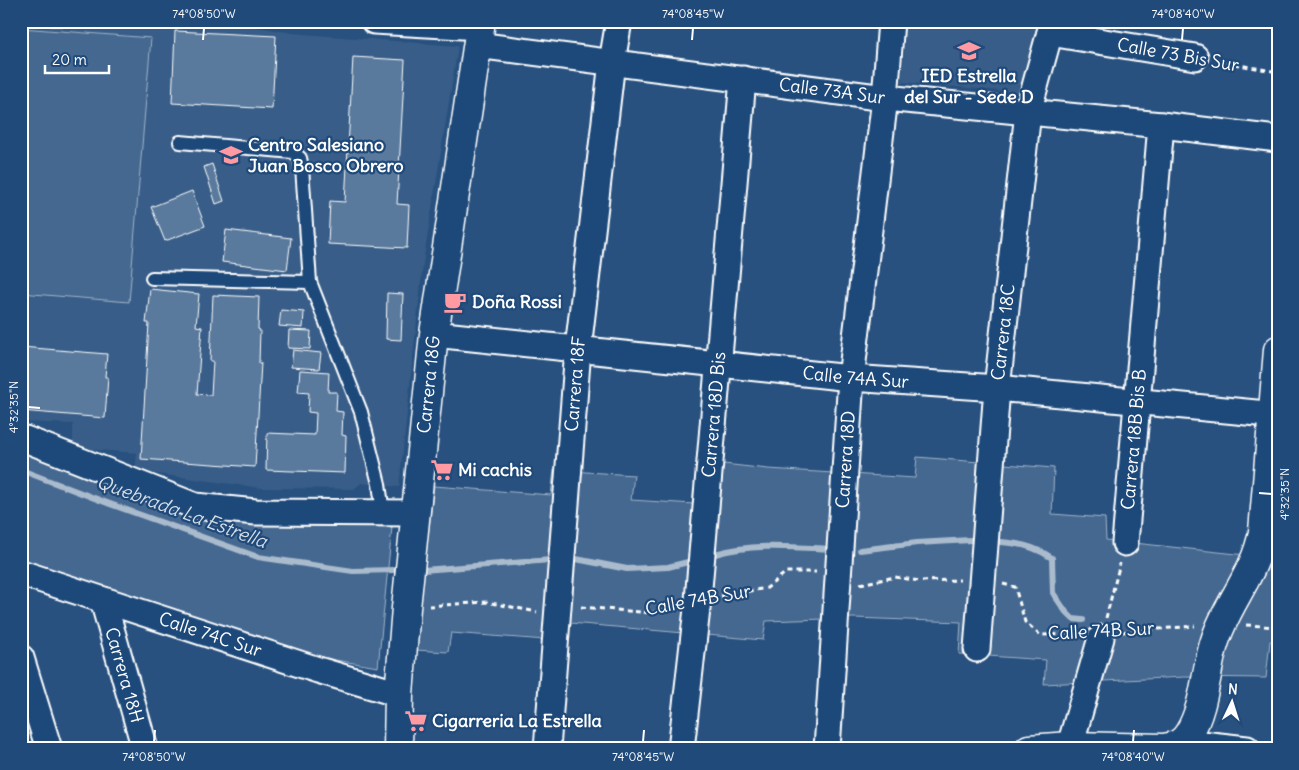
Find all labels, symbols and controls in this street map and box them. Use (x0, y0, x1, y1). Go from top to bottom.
text: 74°08'50"W (172, 6, 236, 21)
text: 74°08'45"W (662, 6, 724, 21)
text: 74°08'40"W (1151, 6, 1215, 21)
street label: Calle 73 Bis Sur (1115, 32, 1242, 77)
school or university icon: IED Estrella del Sur - Sede D (956, 38, 982, 64)
scale bar (45, 42, 109, 74)
text: 20 m (52, 50, 87, 69)
place label: IED Estrella del Sur - Sede D (904, 64, 1034, 108)
street label: Calle 73A Sur (778, 72, 887, 109)
place label: Centro Salesiano Juan Bosco Obrero (248, 133, 404, 177)
school or university icon: Centro Salesiano Juan Bosco Obrero (218, 142, 244, 168)
street label: Carrera 18C (986, 282, 1020, 382)
cafe icon: Doña Rossi (442, 289, 468, 315)
place label: Doña Rossi (472, 290, 562, 313)
street label: Carrera 18G (412, 334, 445, 434)
street label: Carrera 18F (560, 335, 590, 432)
street label: Carrera 18D Bis (697, 351, 730, 478)
street label: Calle 74A Sur (801, 361, 910, 393)
street label: Carrera 18B Bis B (1116, 368, 1151, 511)
text: 4°32'35"N (6, 381, 21, 433)
street label: Carrera 18D (831, 410, 860, 509)
supermarket icon: Mi cachis (429, 457, 455, 483)
place label: Mi cachis (458, 458, 532, 481)
text: 4°32'35"N (1277, 468, 1292, 520)
water label: Quebrada La Estrella (94, 469, 272, 553)
street label: Calle 74B Sur (643, 579, 753, 620)
street label: Calle 74C Sur (156, 607, 265, 662)
street label: Calle 74B Sur (1047, 616, 1156, 645)
street label: Carrera 18H (100, 625, 149, 725)
north arrow (1206, 678, 1256, 728)
text: N (1227, 680, 1238, 698)
supermarket icon: Cigarreria La Estrella (403, 708, 429, 734)
place label: Cigarreria La Estrella (432, 709, 602, 732)
text: 74°08'50"W (122, 749, 186, 764)
text: 74°08'45"W (612, 749, 674, 764)
text: 74°08'40"W (1101, 749, 1165, 764)

